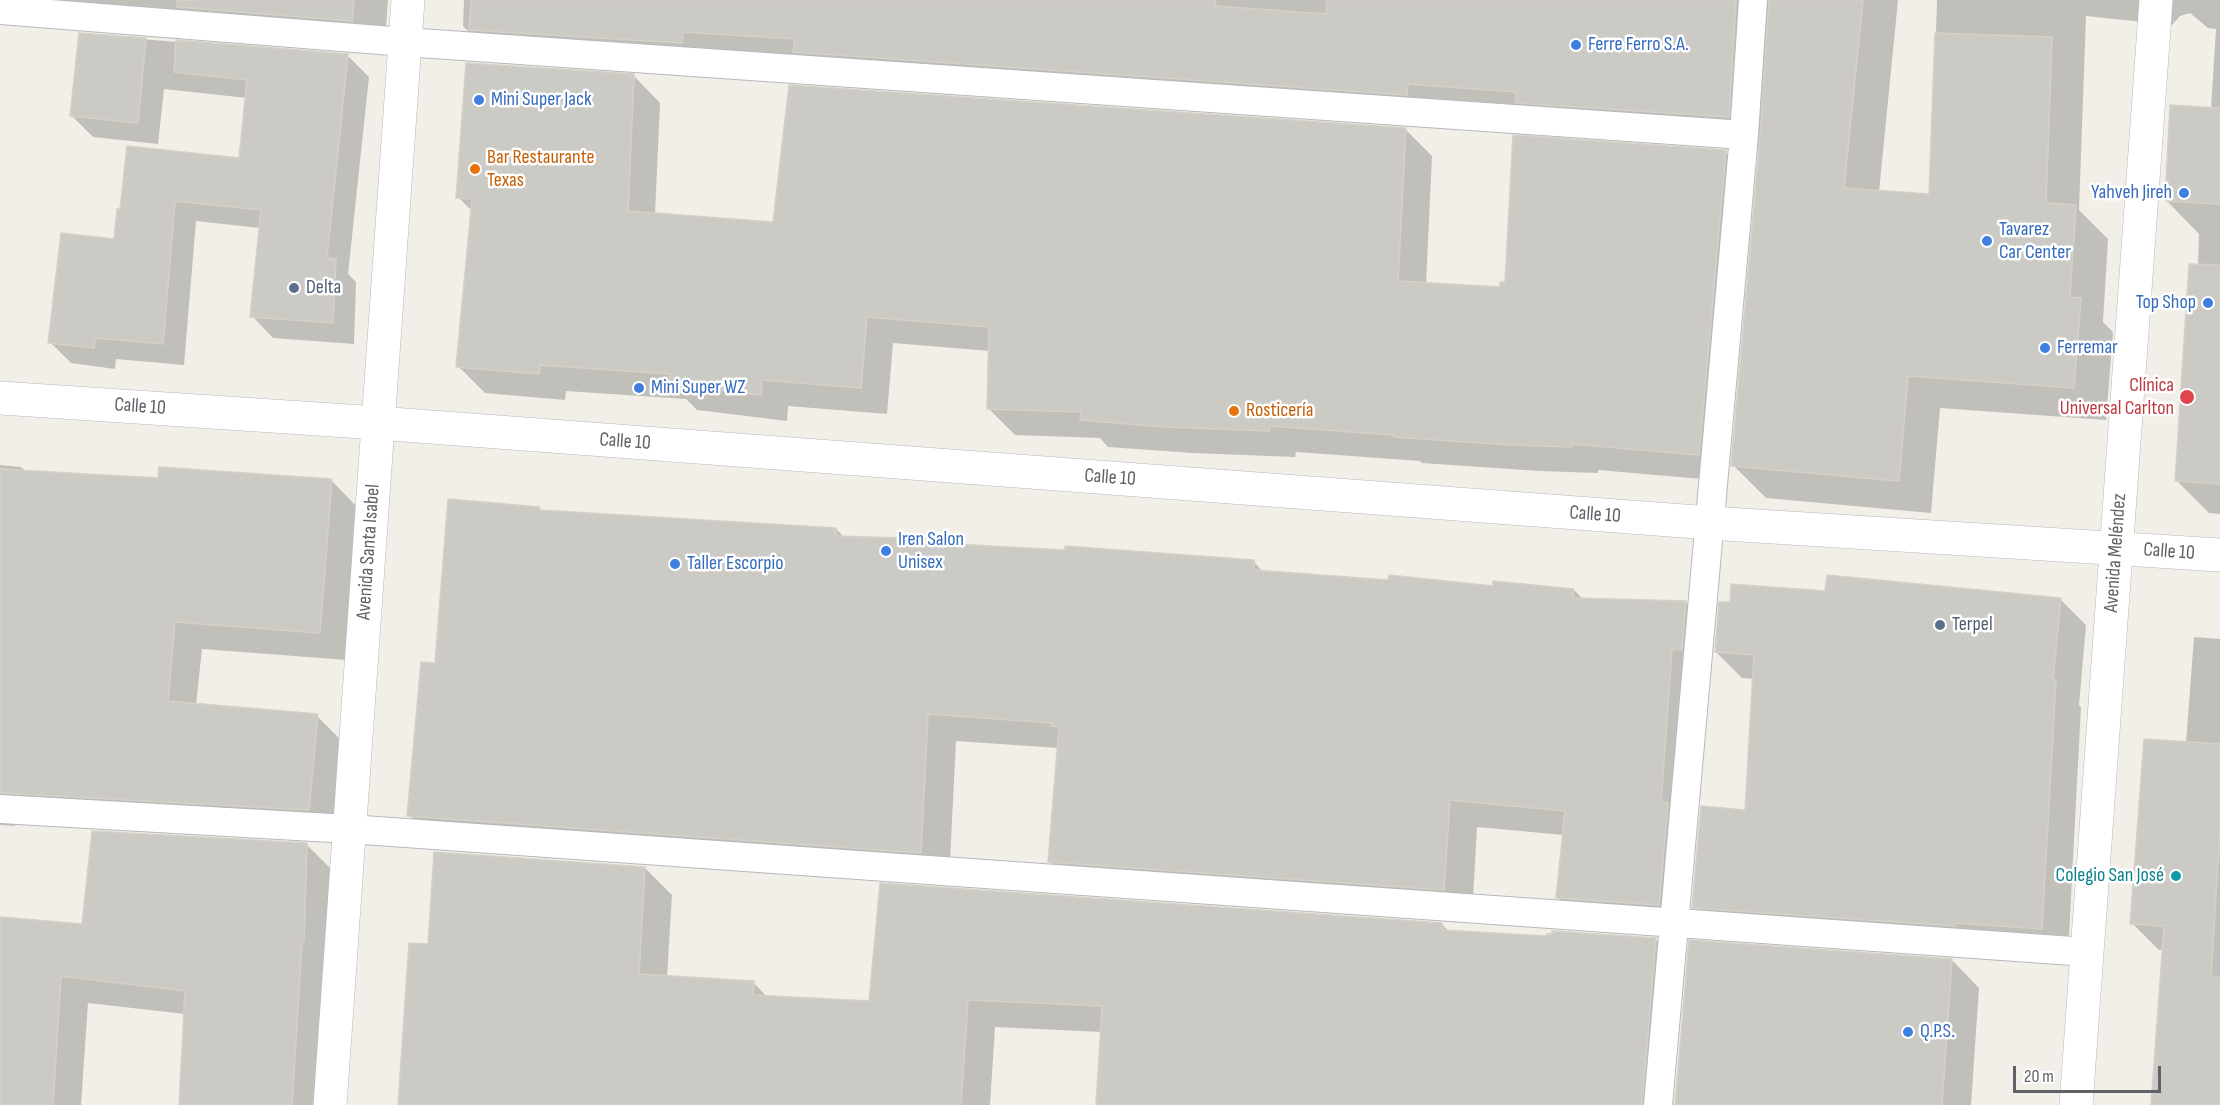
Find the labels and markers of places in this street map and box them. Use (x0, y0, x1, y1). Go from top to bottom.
place label: Ferre Ferro S.A. (1588, 33, 1689, 57)
marker: Ferre Ferro S.A. (1569, 38, 1583, 52)
place label: Mini Super Jack (491, 88, 592, 112)
marker: Mini Super Jack (472, 93, 486, 107)
place label: Bar Restaurante Texas (487, 146, 595, 193)
marker: Bar Restaurante Texas (468, 162, 482, 176)
place label: Yahveh Jireh (2091, 181, 2172, 205)
marker: Yahveh Jireh (2177, 186, 2191, 200)
place label: Tavarez Car Center (1999, 218, 2071, 265)
marker: Tavarez Car Center (1980, 234, 1994, 248)
place label: Delta (306, 276, 341, 300)
marker: Delta (287, 281, 301, 295)
place label: Top Shop (2136, 291, 2196, 315)
marker: Top Shop (2201, 296, 2215, 310)
place label: Ferremar (2057, 336, 2118, 360)
marker: Ferremar (2038, 341, 2052, 355)
place label: Clínica Universal Carlton (2060, 374, 2174, 421)
place label: Mini Super WZ (651, 376, 746, 400)
marker: Mini Super WZ (632, 381, 646, 395)
marker: Clínica Universal Carlton (2178, 388, 2196, 406)
place label: Rosticería (1246, 399, 1313, 423)
marker: Rosticería (1227, 404, 1241, 418)
place label: Iren Salon Unisex (898, 528, 964, 575)
marker: Iren Salon Unisex (879, 544, 893, 558)
place label: Taller Escorpio (687, 552, 784, 576)
marker: Taller Escorpio (668, 557, 682, 571)
place label: Terpel (1952, 613, 1993, 637)
marker: Terpel (1933, 618, 1947, 632)
place label: Colegio San José (2056, 864, 2164, 888)
marker: Colegio San José (2169, 869, 2183, 883)
place label: Q.P.S. (1920, 1020, 1955, 1044)
marker: Q.P.S. (1901, 1025, 1915, 1039)

